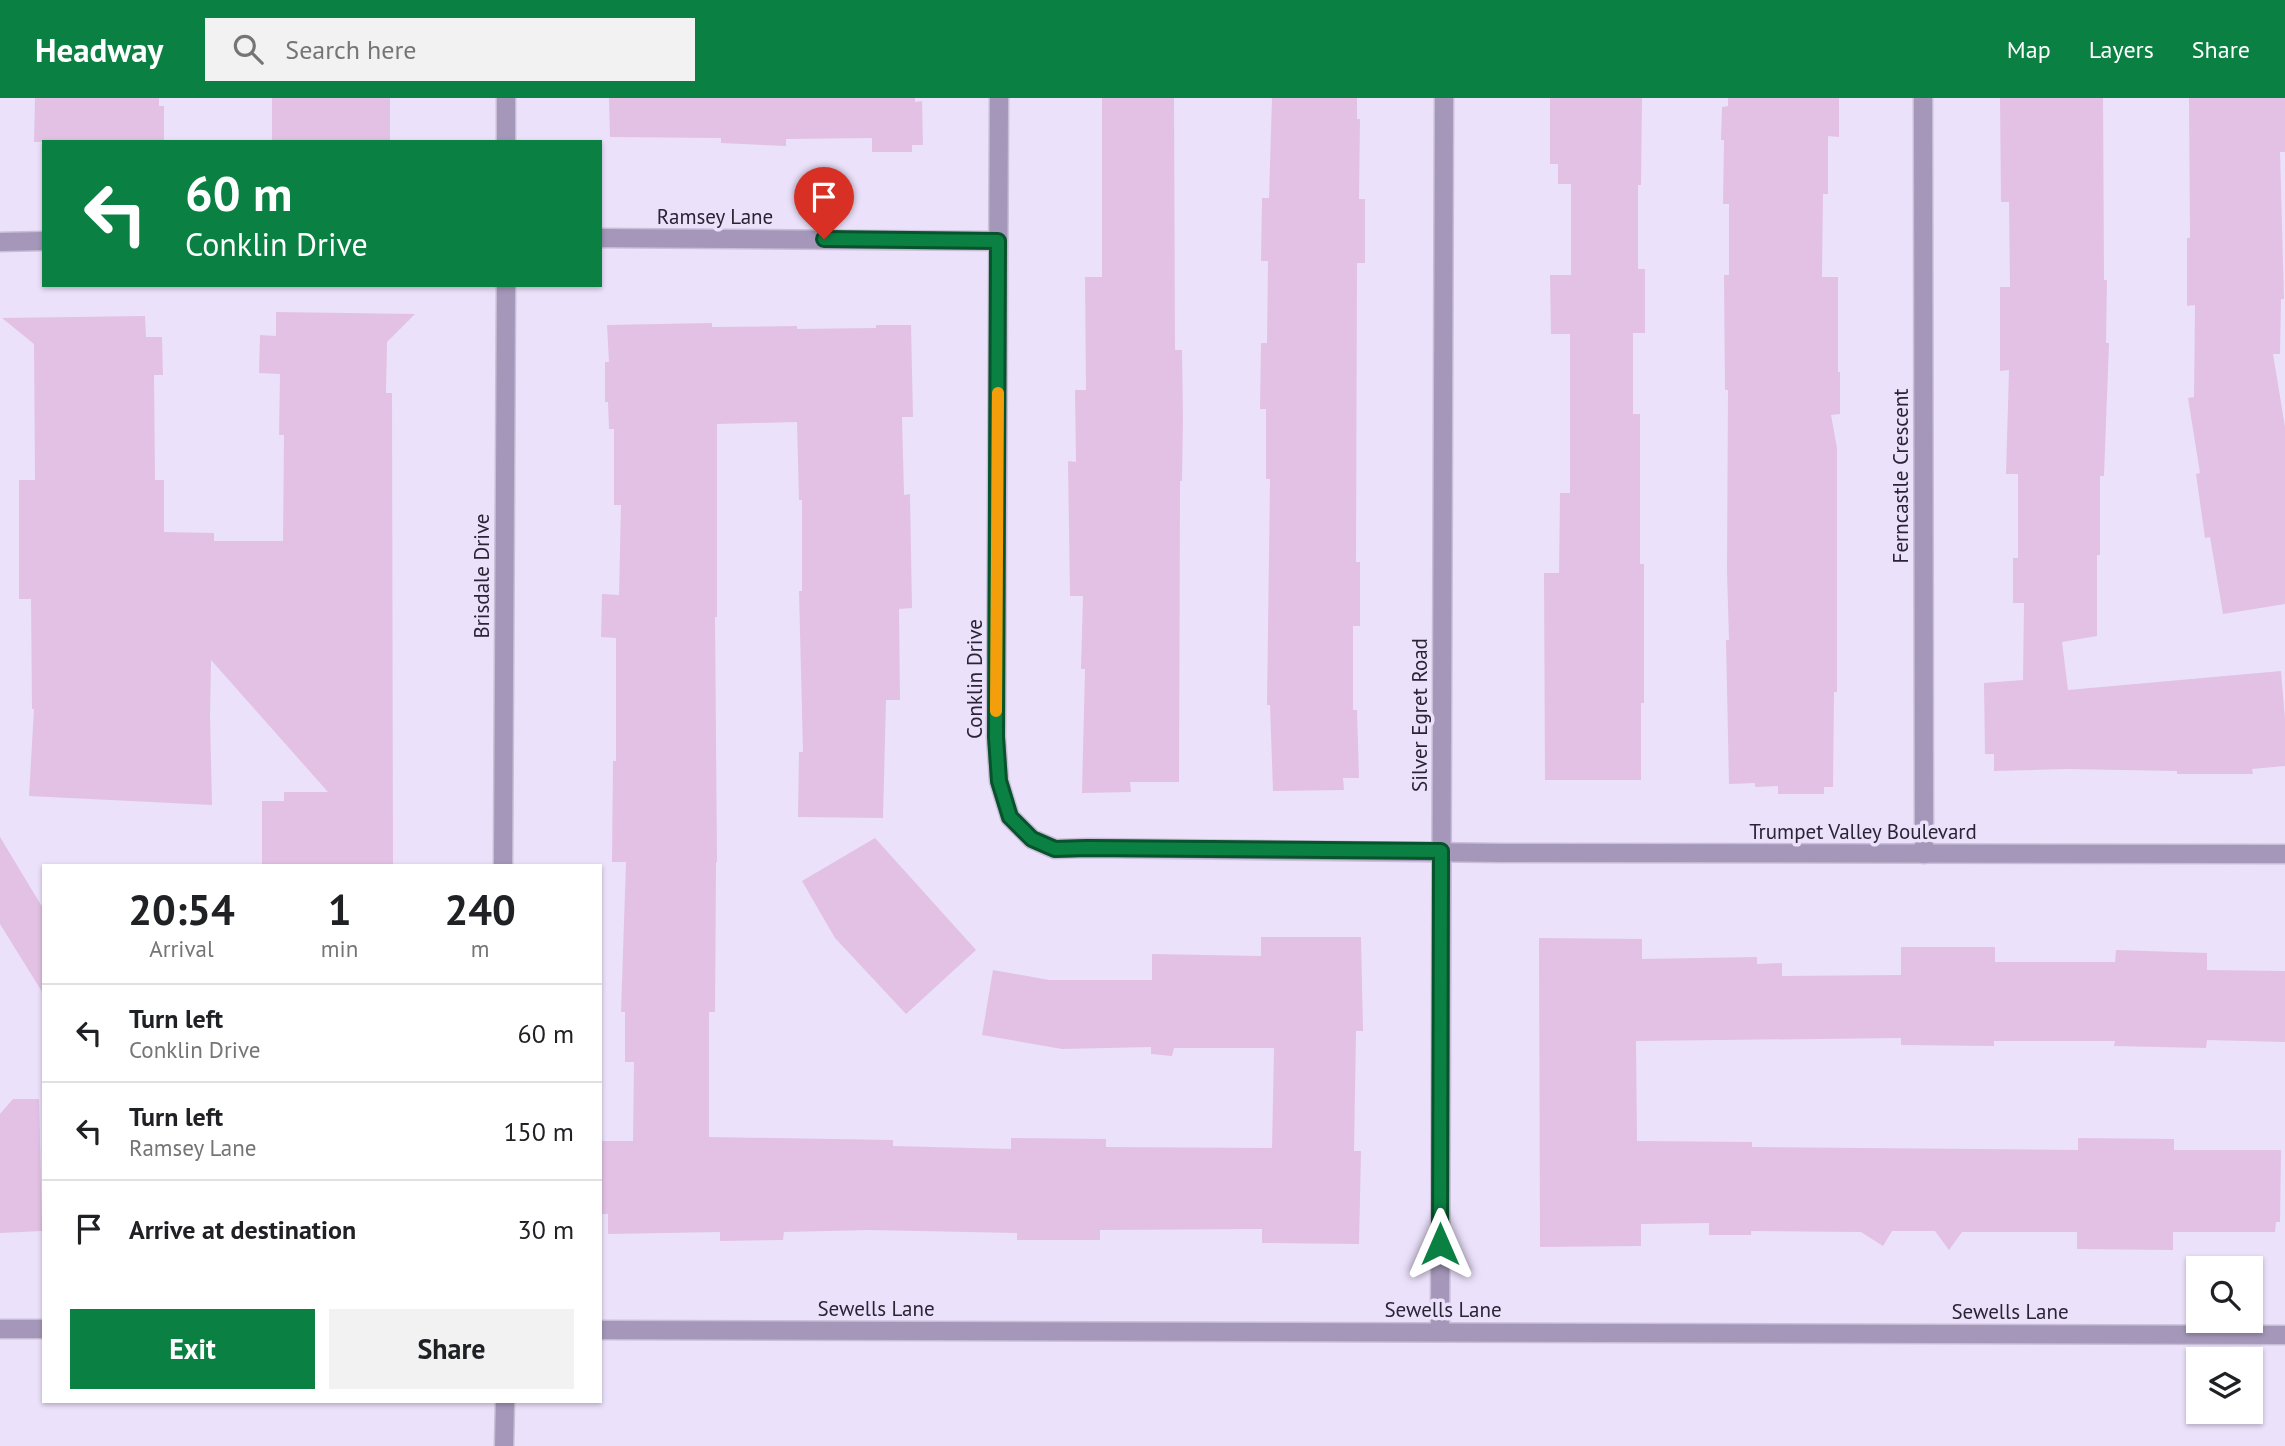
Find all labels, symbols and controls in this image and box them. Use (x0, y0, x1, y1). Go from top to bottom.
search box (205, 18, 695, 81)
text: Headway (35, 28, 163, 71)
icon: search (229, 30, 267, 68)
text: Search here (285, 33, 416, 66)
text: Map (2007, 34, 2051, 65)
text: Layers (2089, 34, 2154, 65)
text: Share (2192, 34, 2250, 65)
text: 60 m (185, 161, 292, 225)
pin (794, 167, 854, 239)
icon: left (70, 168, 161, 259)
icon: arrive (805, 178, 843, 216)
street label: Ramsey Lane (657, 203, 773, 230)
text: Conklin Drive (185, 223, 368, 265)
street label: Ferncastle Crescent (1887, 389, 1914, 563)
street label: Brisdale Drive (468, 513, 495, 639)
street label: Conklin Drive (961, 619, 988, 739)
street label: Silver Egret Road (1406, 638, 1433, 792)
street label: Trumpet Valley Boulevard (1749, 818, 1977, 845)
text: 20:54 (128, 882, 235, 937)
text: 1 (328, 882, 351, 937)
text: 240 (444, 882, 516, 937)
text: Arrival (149, 934, 214, 963)
text: min (321, 934, 358, 963)
text: m (471, 934, 489, 963)
text: Turn left (129, 1002, 223, 1035)
icon: left (70, 1014, 108, 1052)
text: 60 m (518, 1017, 574, 1050)
text: Conklin Drive (129, 1035, 260, 1064)
text: Turn left (129, 1100, 223, 1133)
icon: left (70, 1112, 108, 1150)
text: 150 m (503, 1115, 574, 1148)
text: Ramsey Lane (129, 1133, 257, 1162)
position arrow (1403, 1207, 1477, 1281)
icon: arrive (70, 1210, 108, 1248)
text: Arrive at destination (129, 1213, 356, 1246)
text: 30 m (518, 1213, 574, 1246)
map controls (2186, 1256, 2263, 1424)
button: search (2186, 1256, 2263, 1333)
street label: Sewells Lane (817, 1295, 935, 1322)
street label: Sewells Lane (1384, 1296, 1502, 1323)
street label: Sewells Lane (1951, 1298, 2069, 1325)
button: Exit (70, 1309, 315, 1389)
button: Share (329, 1309, 574, 1389)
button: layers (2186, 1347, 2263, 1424)

